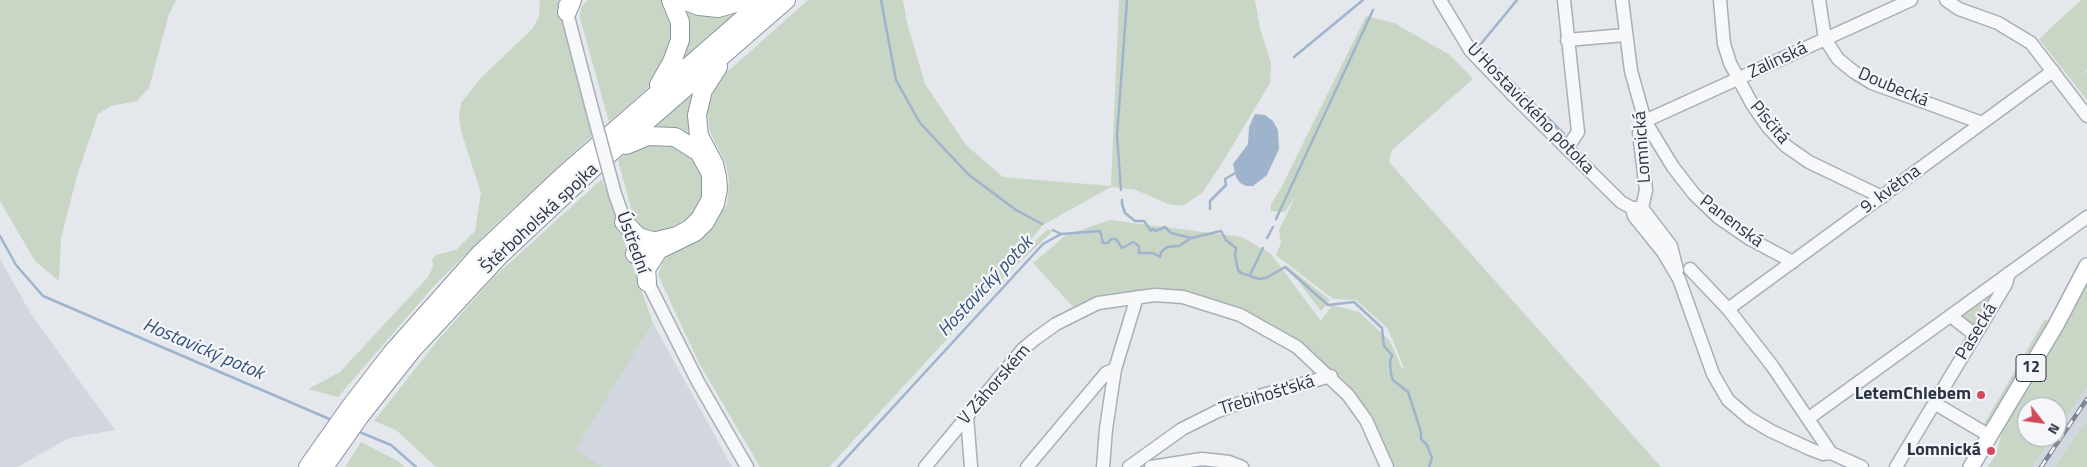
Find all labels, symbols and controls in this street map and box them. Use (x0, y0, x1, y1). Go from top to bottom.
street label: Zalinská (1745, 38, 1811, 84)
street label: U Hostavického potoka (1462, 39, 1598, 179)
street label: Doubecká (1854, 63, 1932, 113)
street label: Písčitá (1745, 97, 1793, 149)
street label: Lomnická (1630, 110, 1656, 184)
street label: Štěrboholská spojka (477, 159, 603, 279)
street label: 9. května (1857, 161, 1925, 219)
street label: Panenská (1695, 191, 1767, 253)
street label: Ústřední (611, 209, 653, 277)
water label: Hostavický potok (934, 232, 1038, 342)
street label: Pasecká (1952, 300, 2002, 364)
water label: Hostavický potok (139, 314, 267, 386)
street label: V Záhorském (954, 340, 1036, 430)
road number: 12 (2016, 354, 2046, 382)
street label: Třebihošťská (1217, 371, 1317, 421)
place label: LetemChlebem (1855, 384, 1971, 406)
marker: LetemChlebem (1975, 389, 1987, 401)
north arrow (2017, 397, 2067, 447)
text: N (2043, 420, 2066, 439)
place label: Lomnická (1907, 440, 1981, 462)
marker: Lomnická (1985, 445, 1997, 457)

